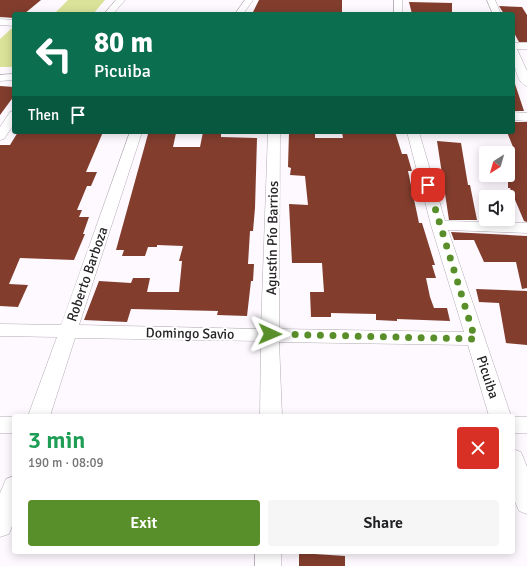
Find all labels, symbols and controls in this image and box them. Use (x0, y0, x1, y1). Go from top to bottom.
text: 80 m (94, 26, 153, 60)
icon: left (28, 28, 80, 80)
text: Picuiba (94, 60, 151, 82)
icon: arrive (67, 104, 89, 126)
text: Then (28, 106, 59, 124)
north arrow (479, 146, 515, 182)
map controls (479, 146, 515, 226)
pin (411, 168, 445, 202)
icon: arrive (417, 174, 439, 196)
street label: Agustín Pío Barrios (263, 181, 282, 295)
button: sound (479, 190, 515, 226)
street label: Roberto Barboza (63, 225, 112, 324)
position arrow (249, 313, 291, 355)
street label: Domingo Savio (146, 324, 234, 343)
street label: Picuiba (473, 353, 502, 401)
text: 3 min (28, 425, 85, 455)
button: close (457, 427, 499, 469)
text: 190 m · 08:09 (28, 455, 104, 471)
button: Exit (28, 500, 260, 546)
button: Share (268, 500, 499, 546)

